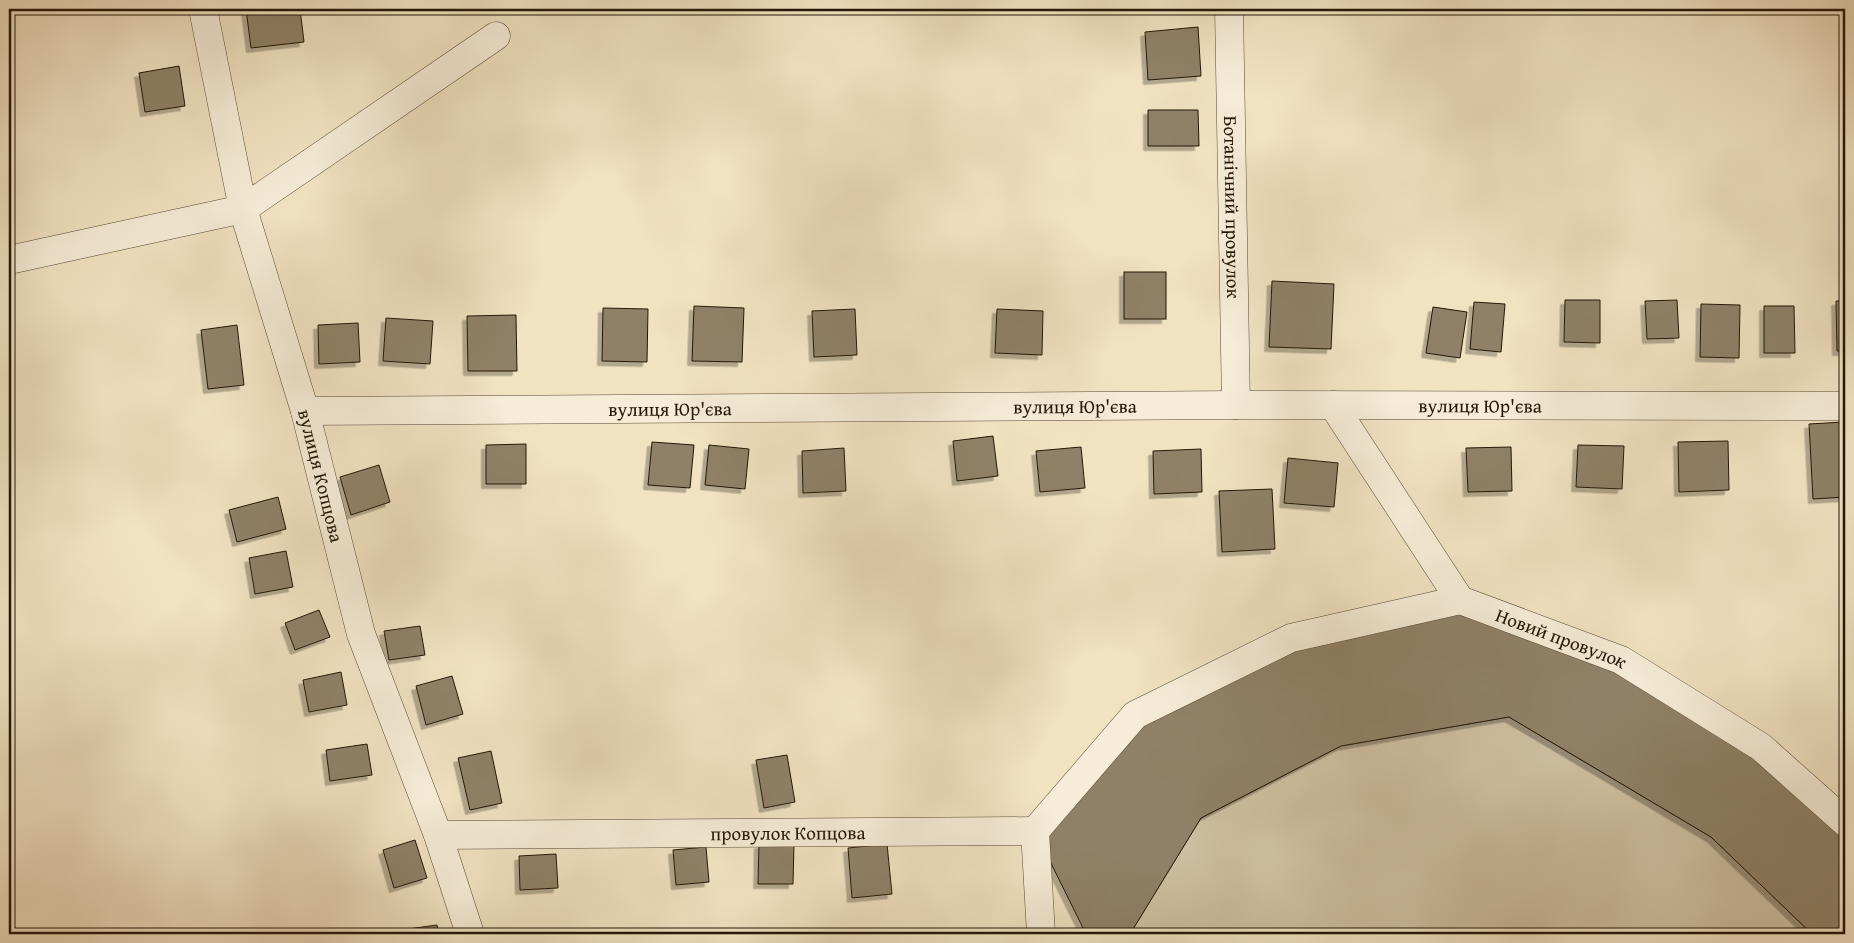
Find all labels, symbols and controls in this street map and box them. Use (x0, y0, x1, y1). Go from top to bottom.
street label: Ботанічний провулок (1217, 115, 1248, 299)
street label: вулиця Юр'єва (1418, 391, 1542, 420)
street label: вулиця Юр'єва (1013, 392, 1137, 420)
street label: вулиця Юр'єва (608, 394, 732, 423)
street label: вулиця Копцова (291, 406, 351, 545)
street label: Новий провулок (1492, 601, 1633, 675)
street label: провулок Копцова (710, 818, 866, 847)

